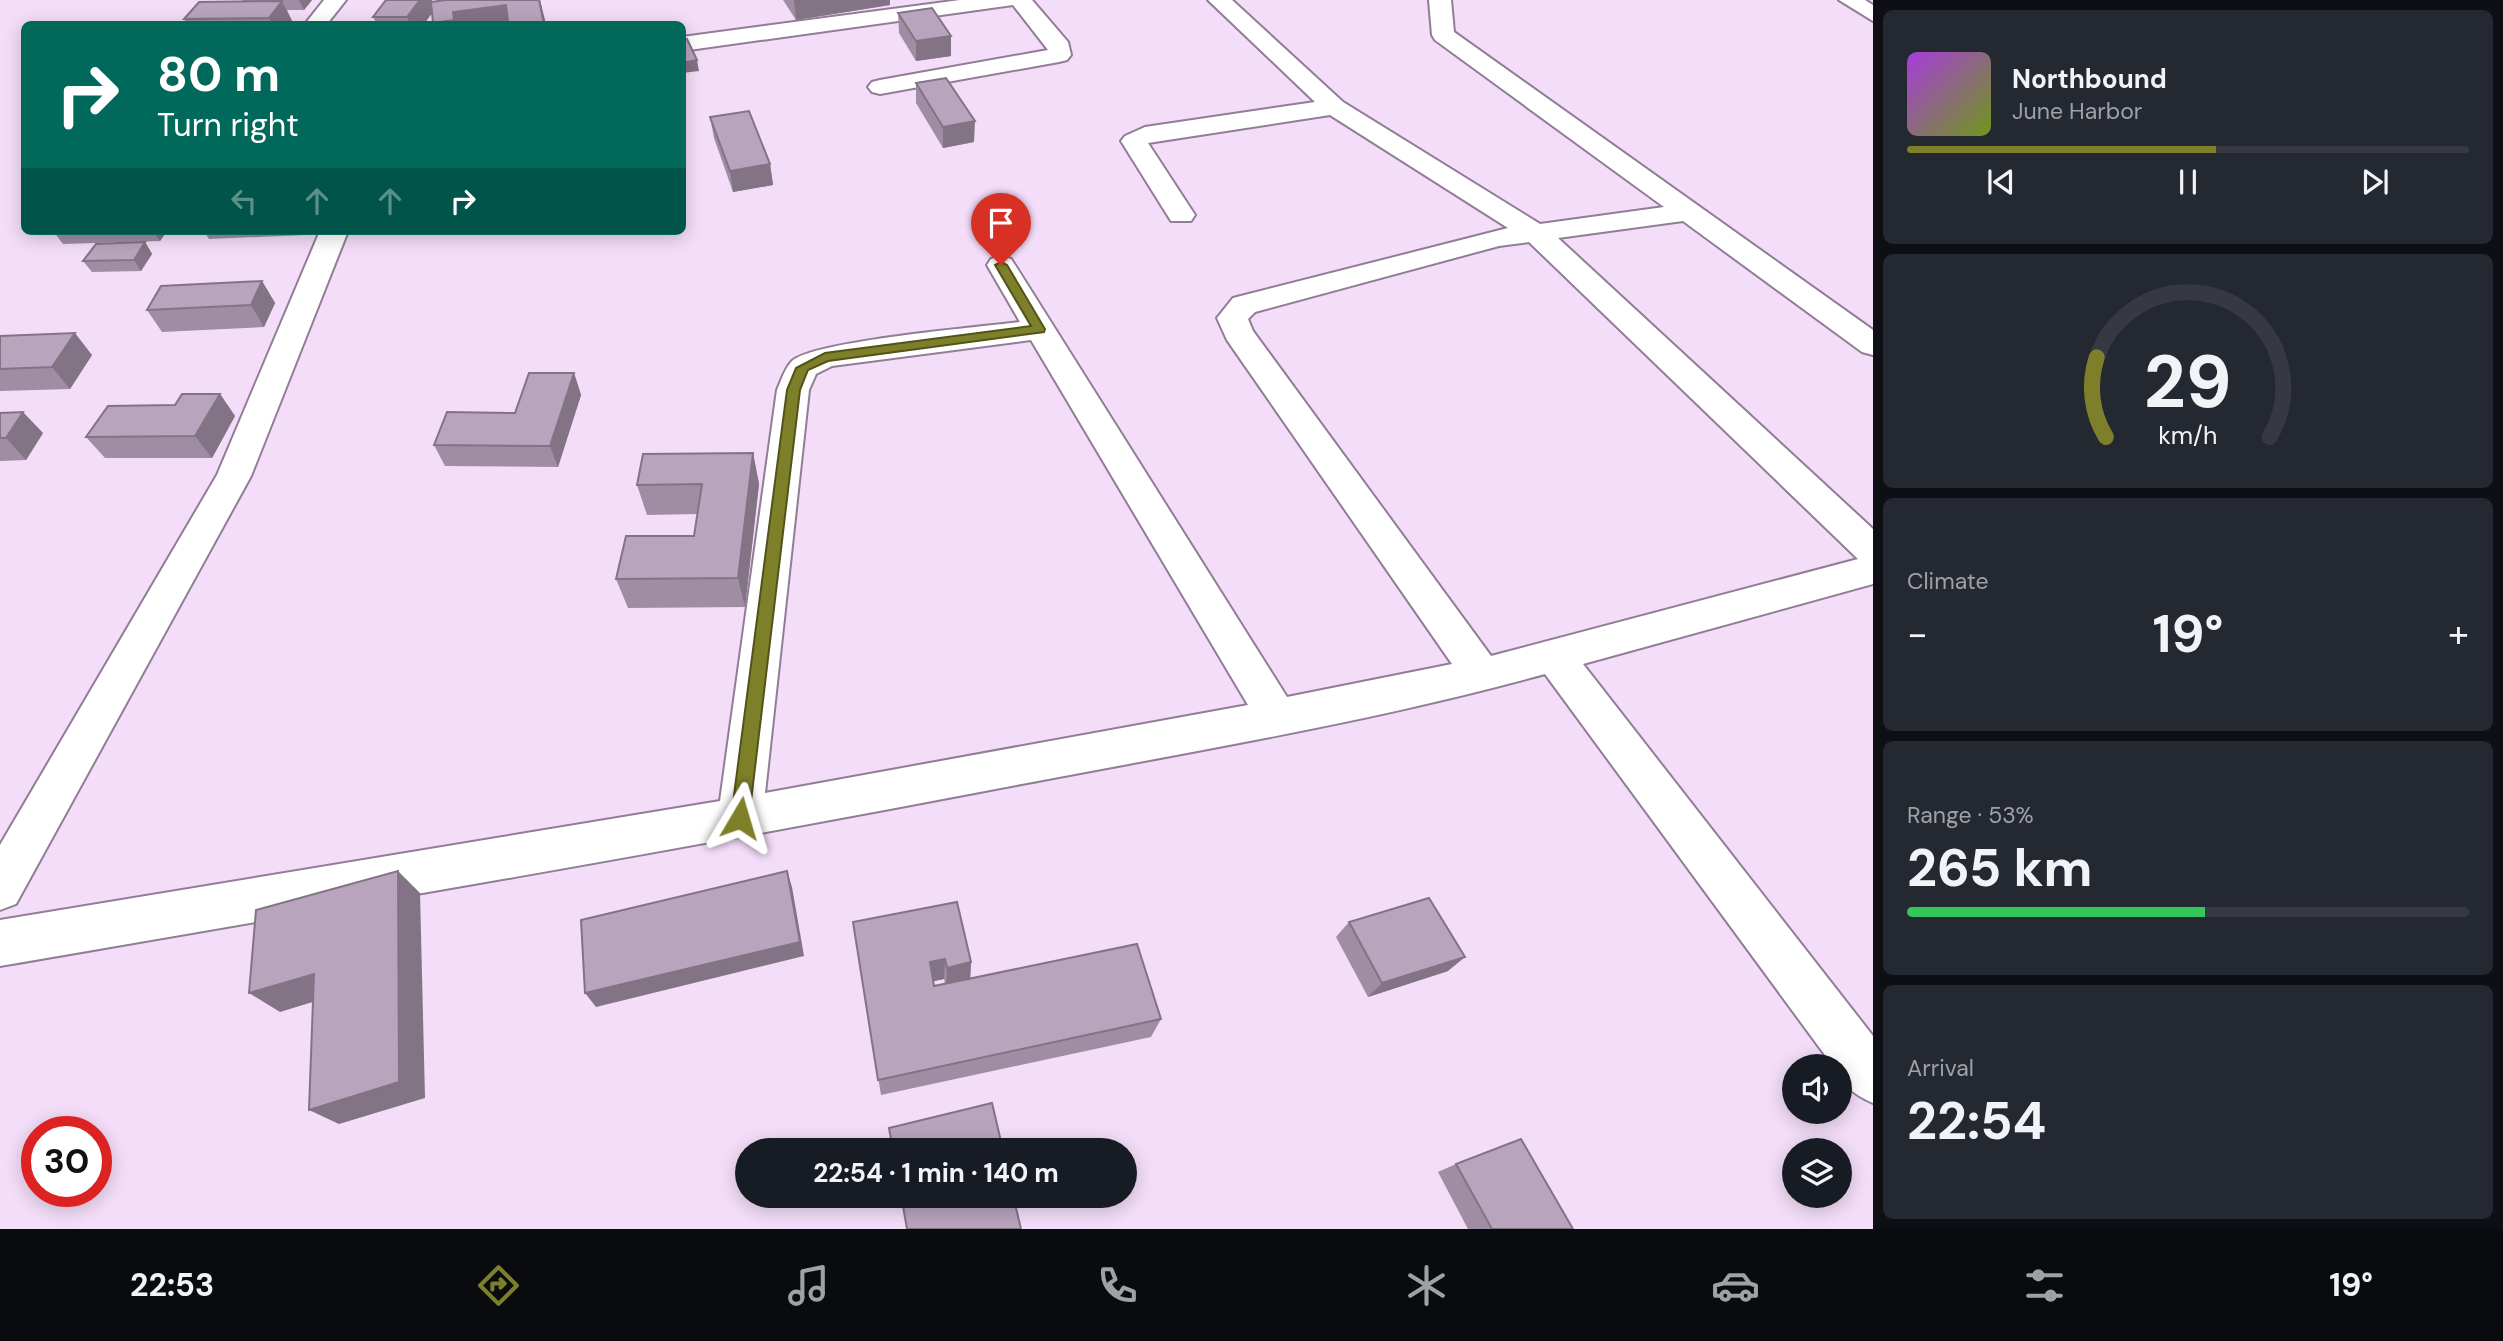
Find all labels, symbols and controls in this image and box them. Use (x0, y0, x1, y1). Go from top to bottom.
text: 80 m (157, 42, 280, 106)
icon: right (42, 49, 133, 140)
text: Northbound (2012, 62, 2167, 96)
text: June Harbor (2012, 96, 2142, 126)
text: Turn right (157, 104, 299, 146)
icon: previous (1982, 163, 2020, 201)
icon: pause (2169, 163, 2207, 201)
icon: next (2356, 163, 2394, 201)
icon: left (225, 182, 263, 220)
icon: ahead (298, 182, 336, 220)
icon: ahead (371, 182, 409, 220)
icon: right (444, 182, 482, 220)
pin (971, 193, 1031, 265)
icon: arrive (982, 204, 1020, 242)
text: 29 (2144, 335, 2232, 430)
text: km/h (2158, 418, 2218, 451)
text: Climate (1907, 566, 1989, 596)
text: 19° (2153, 600, 2223, 668)
text: − (1907, 609, 1928, 659)
text: + (2448, 609, 2469, 659)
position arrow (703, 781, 777, 855)
text: Range · 53% (1907, 800, 2034, 830)
text: 265 km (1907, 834, 2092, 902)
text: Arrival (1907, 1053, 1974, 1083)
map controls (1782, 1054, 1852, 1208)
button: sound (1782, 1054, 1852, 1124)
text: 22:54 (1907, 1087, 2046, 1155)
speed limit sign: 30 (21, 1116, 112, 1207)
button: layers (1782, 1138, 1852, 1208)
text: 22:54 · 1 min · 140 m (813, 1156, 1059, 1190)
icon: directions (474, 1261, 523, 1310)
icon: music (784, 1261, 833, 1310)
icon: phone (1093, 1261, 1142, 1310)
icon: climate (1402, 1261, 1451, 1310)
icon: car (1711, 1261, 1760, 1310)
icon: filters (2020, 1261, 2069, 1310)
text: 22:53 (130, 1264, 214, 1306)
text: 19° (2329, 1264, 2373, 1306)

